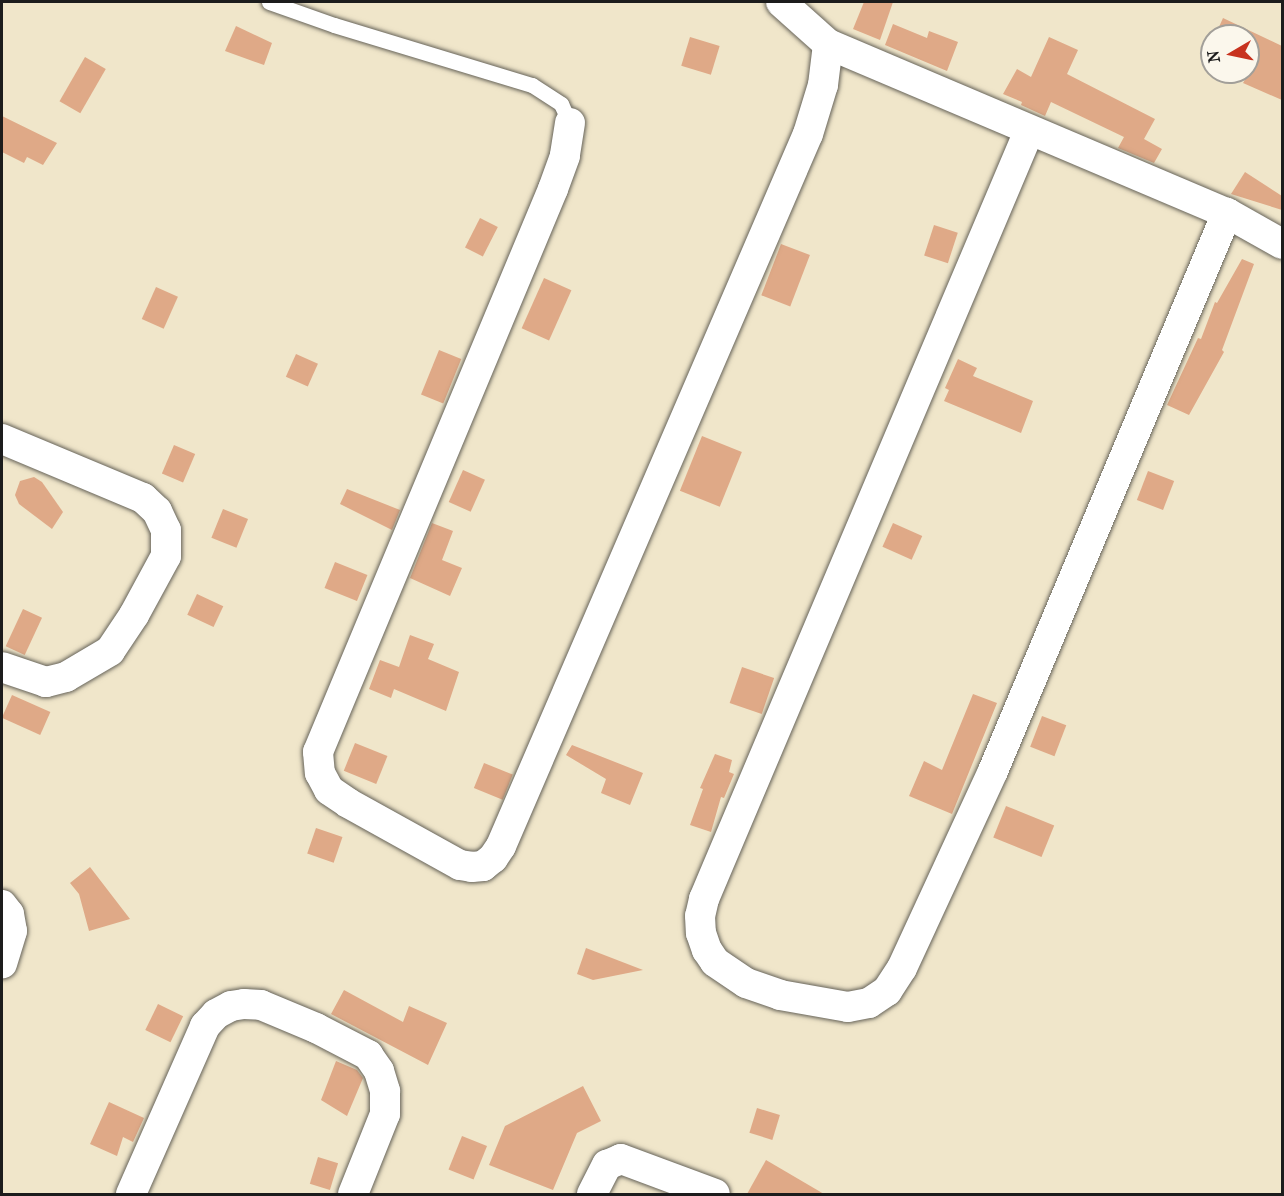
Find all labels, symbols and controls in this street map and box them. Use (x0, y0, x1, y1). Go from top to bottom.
north arrow (1200, 24, 1260, 84)
text: N (1203, 49, 1224, 64)

